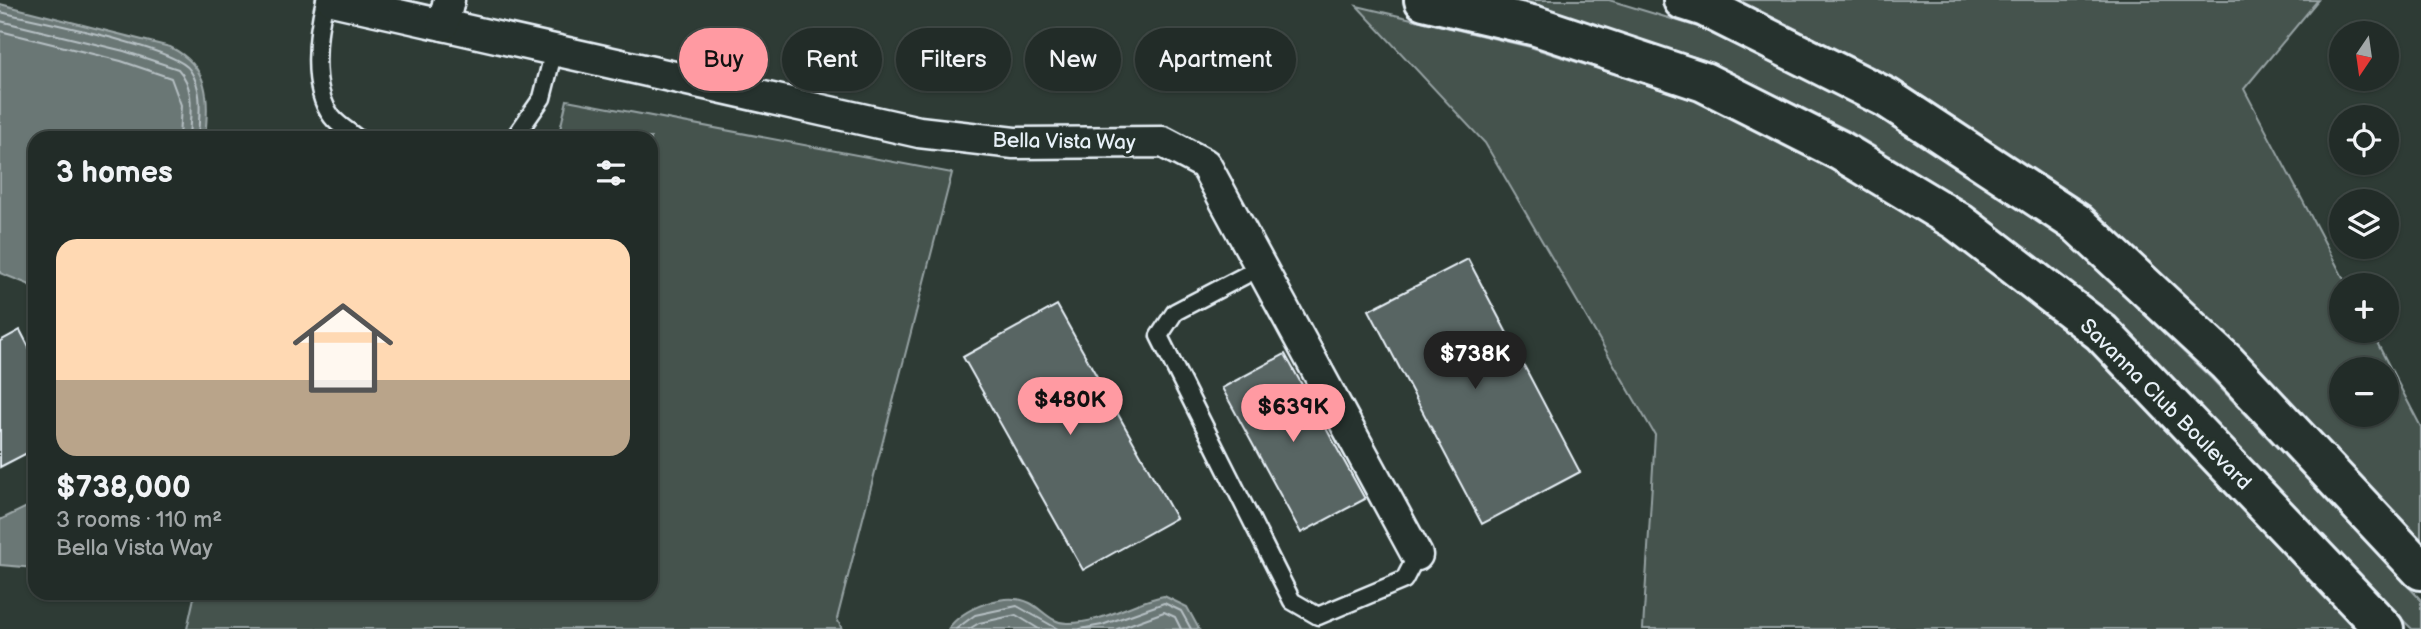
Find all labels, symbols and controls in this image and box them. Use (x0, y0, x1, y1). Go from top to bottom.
north arrow (2329, 21, 2399, 91)
map controls (2329, 21, 2399, 427)
chip: Buy (679, 28, 768, 91)
chip: Rent (782, 28, 882, 91)
chip: Filters (896, 28, 1011, 91)
chip: New (1025, 28, 1121, 91)
chip: Apartment (1135, 28, 1296, 91)
button: locate (2329, 105, 2399, 175)
street label: Bella Vista Way (992, 128, 1136, 155)
icon: filters (592, 154, 630, 192)
text: 3 homes (56, 155, 173, 191)
button: layers (2329, 189, 2399, 259)
button: + (2329, 273, 2399, 343)
icon: home (280, 285, 406, 411)
street label: Savanna Club Boulevard (2075, 313, 2257, 495)
pin: $738K (1426, 332, 1524, 391)
text: $738K (1440, 340, 1510, 368)
button: − (2329, 357, 2399, 427)
pin: $480K (1021, 378, 1119, 437)
pin: $639K (1244, 384, 1342, 444)
text: $480K (1034, 386, 1106, 414)
text: $639K (1257, 393, 1329, 421)
text: $738,000 (56, 470, 191, 506)
text: 3 rooms · 110 m² (56, 506, 222, 534)
text: Bella Vista Way (56, 534, 213, 562)

